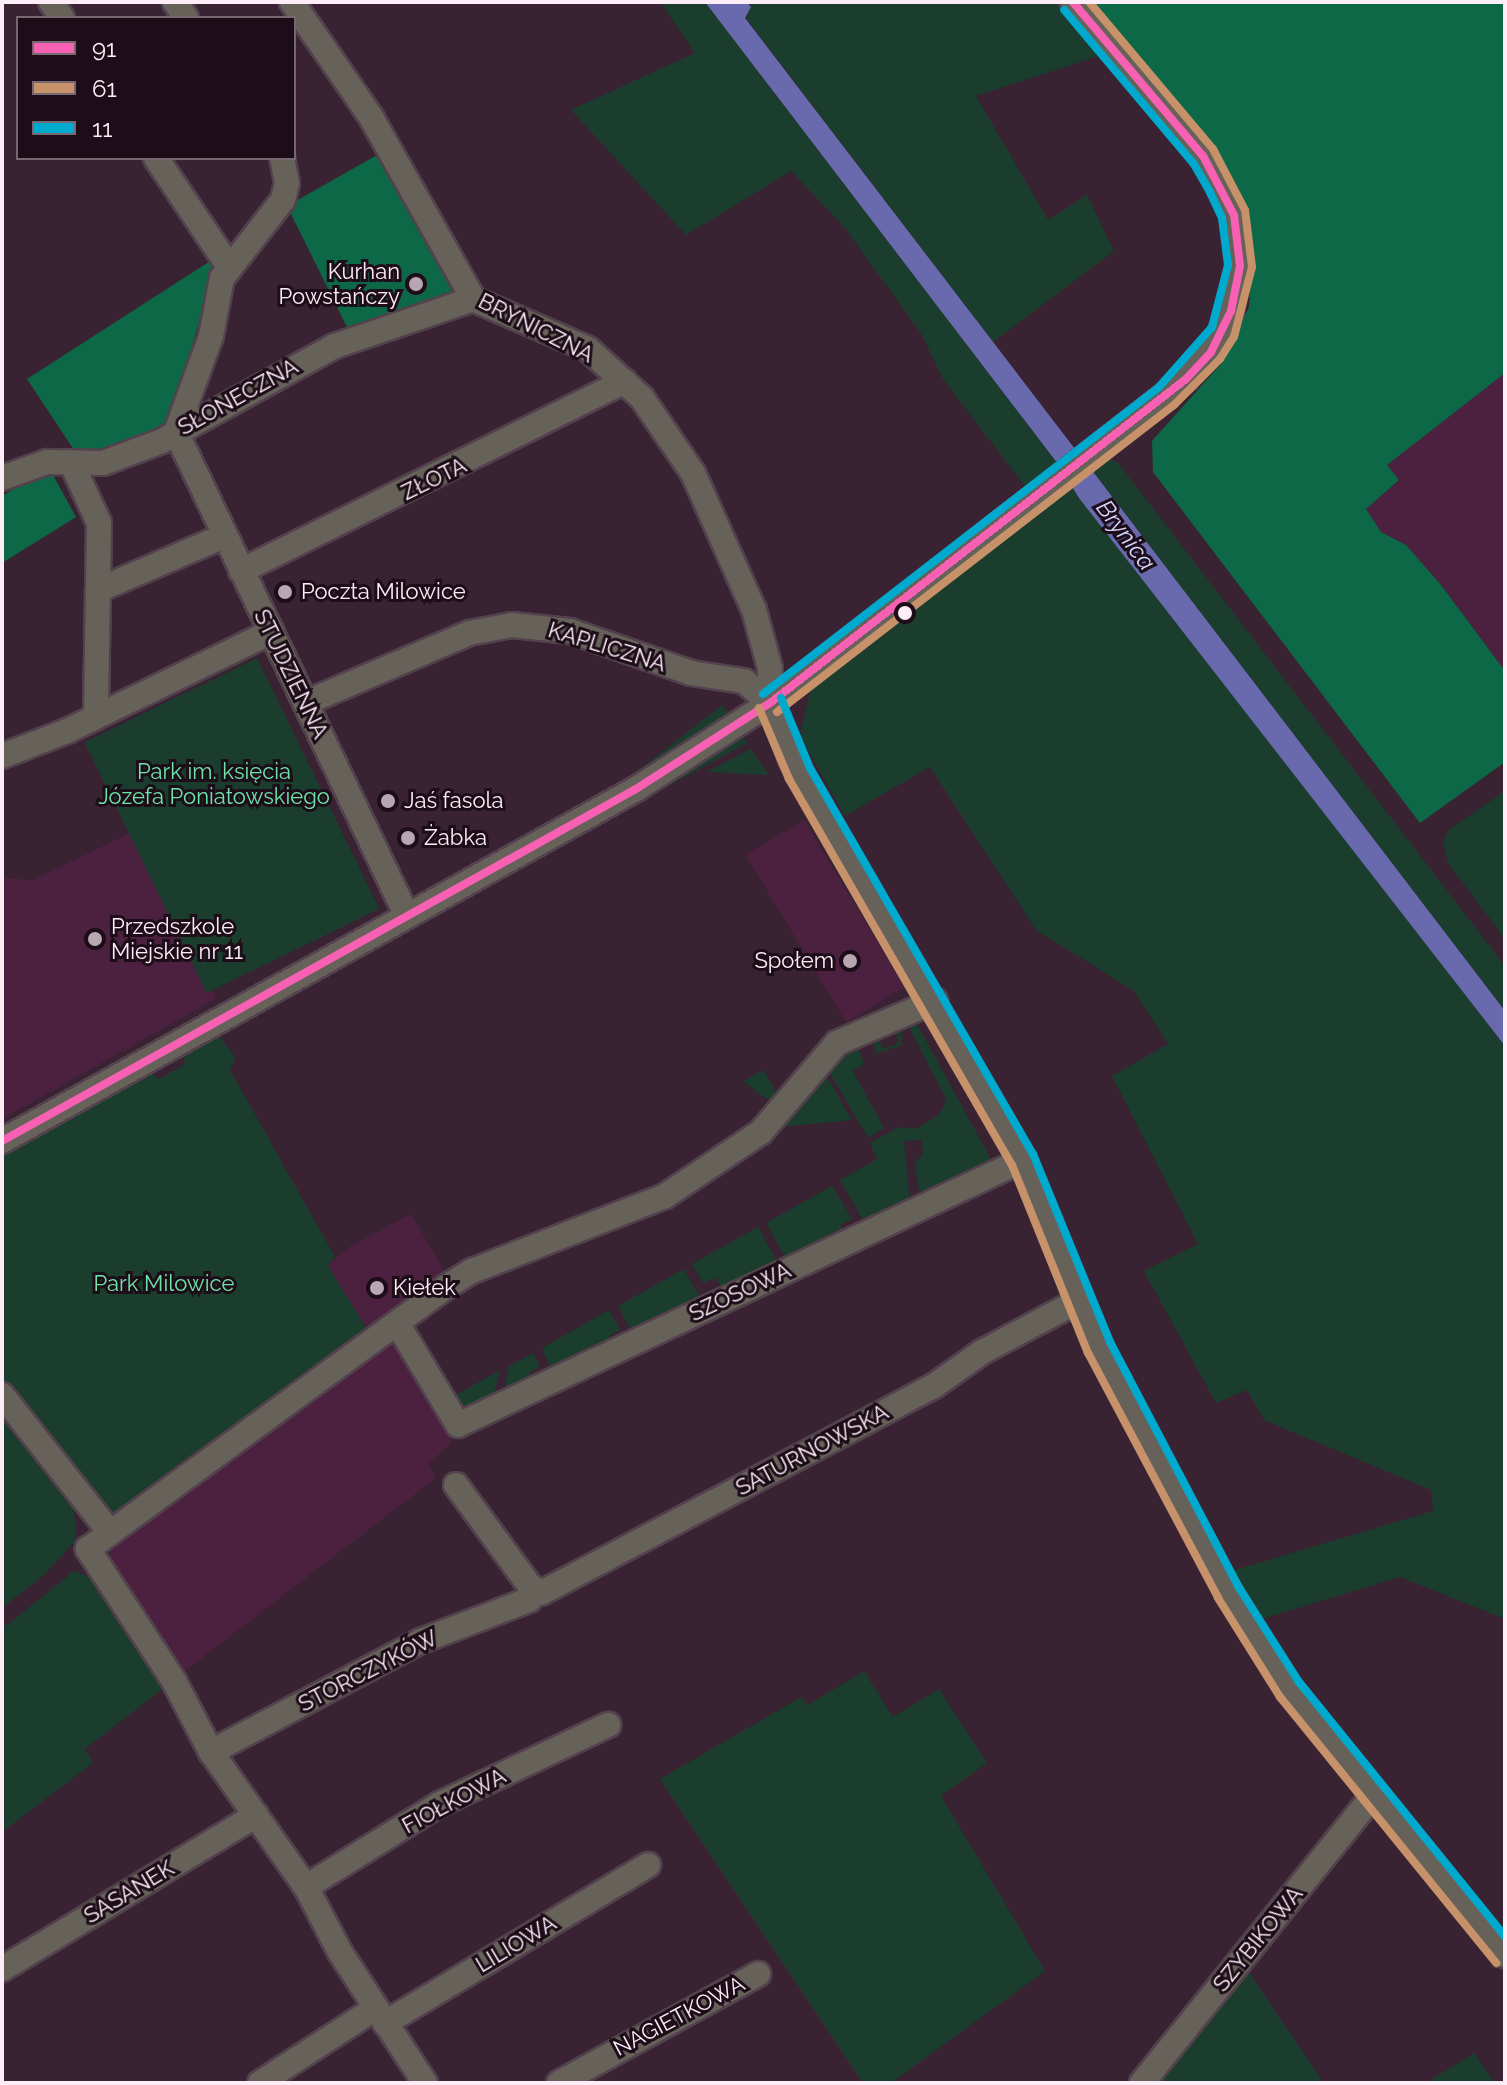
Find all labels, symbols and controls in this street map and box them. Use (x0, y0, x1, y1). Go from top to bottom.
legend (16, 16, 296, 160)
text: 91 (92, 34, 116, 63)
text: 61 (92, 74, 117, 103)
text: 11 (92, 114, 113, 143)
place label: Kurhan Powstańczy (279, 258, 400, 310)
marker: Kurhan Powstańczy (407, 275, 425, 293)
street label: BRYNICZNA (474, 288, 598, 368)
street label: SŁONECZNA (173, 353, 303, 441)
street label: ZŁOTA (397, 452, 471, 506)
water label: Brynica (1090, 494, 1162, 576)
place label: Poczta Milowice (301, 579, 466, 605)
marker: Poczta Milowice (276, 583, 294, 601)
street label: STUDZIENNA (248, 605, 334, 743)
unlabelled marker (897, 605, 913, 621)
street label: KAPLICZNA (545, 617, 669, 677)
park label: Park im. księcia Józefa Poniatowskiego (98, 758, 330, 810)
place label: Jaś fasola (404, 788, 504, 814)
marker: Jaś fasola (379, 792, 397, 810)
place label: Żabka (424, 825, 487, 851)
marker: Żabka (399, 829, 417, 847)
place label: Przedszkole Miejskie nr 11 (111, 913, 244, 964)
marker: Przedszkole Miejskie nr 11 (86, 930, 104, 948)
place label: Społem (754, 948, 834, 974)
marker: Społem (841, 952, 859, 970)
street label: SZOSOWA (685, 1257, 795, 1327)
park label: Park Milowice (94, 1271, 234, 1297)
place label: Kiełek (393, 1275, 456, 1301)
marker: Kiełek (368, 1279, 386, 1297)
street label: SATURNOWSKA (731, 1399, 893, 1501)
street label: STORCZYKÓW (294, 1625, 442, 1717)
street label: FIOŁKOWA (398, 1763, 510, 1839)
street label: SASANEK (79, 1855, 179, 1929)
street label: SZYBIKOWA (1208, 1881, 1308, 1997)
street label: LILIOWA (471, 1910, 561, 1978)
street label: NAGIETKOWA (609, 1970, 749, 2062)

